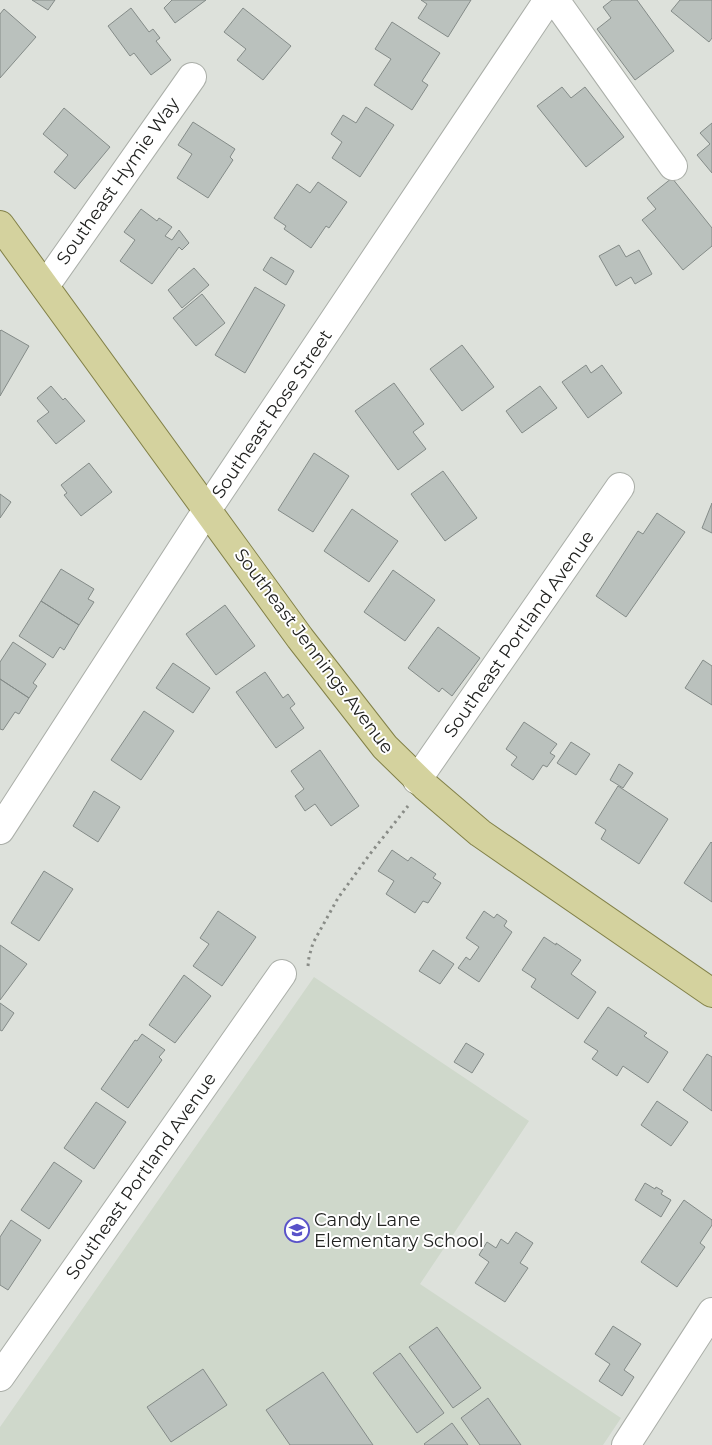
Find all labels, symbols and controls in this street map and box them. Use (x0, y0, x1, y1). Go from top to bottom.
street label: Southeast Hymie Way (52, 93, 184, 269)
street label: Southeast Rose Street (207, 325, 337, 503)
street label: Southeast Portland Avenue (439, 526, 599, 742)
street label: Southeast Jennings Avenue (230, 544, 398, 758)
street label: Southeast Portland Avenue (61, 1068, 221, 1284)
place label: Candy Lane Elementary School (314, 1209, 484, 1252)
school or university icon: Candy Lane Elementary School (284, 1217, 310, 1243)

